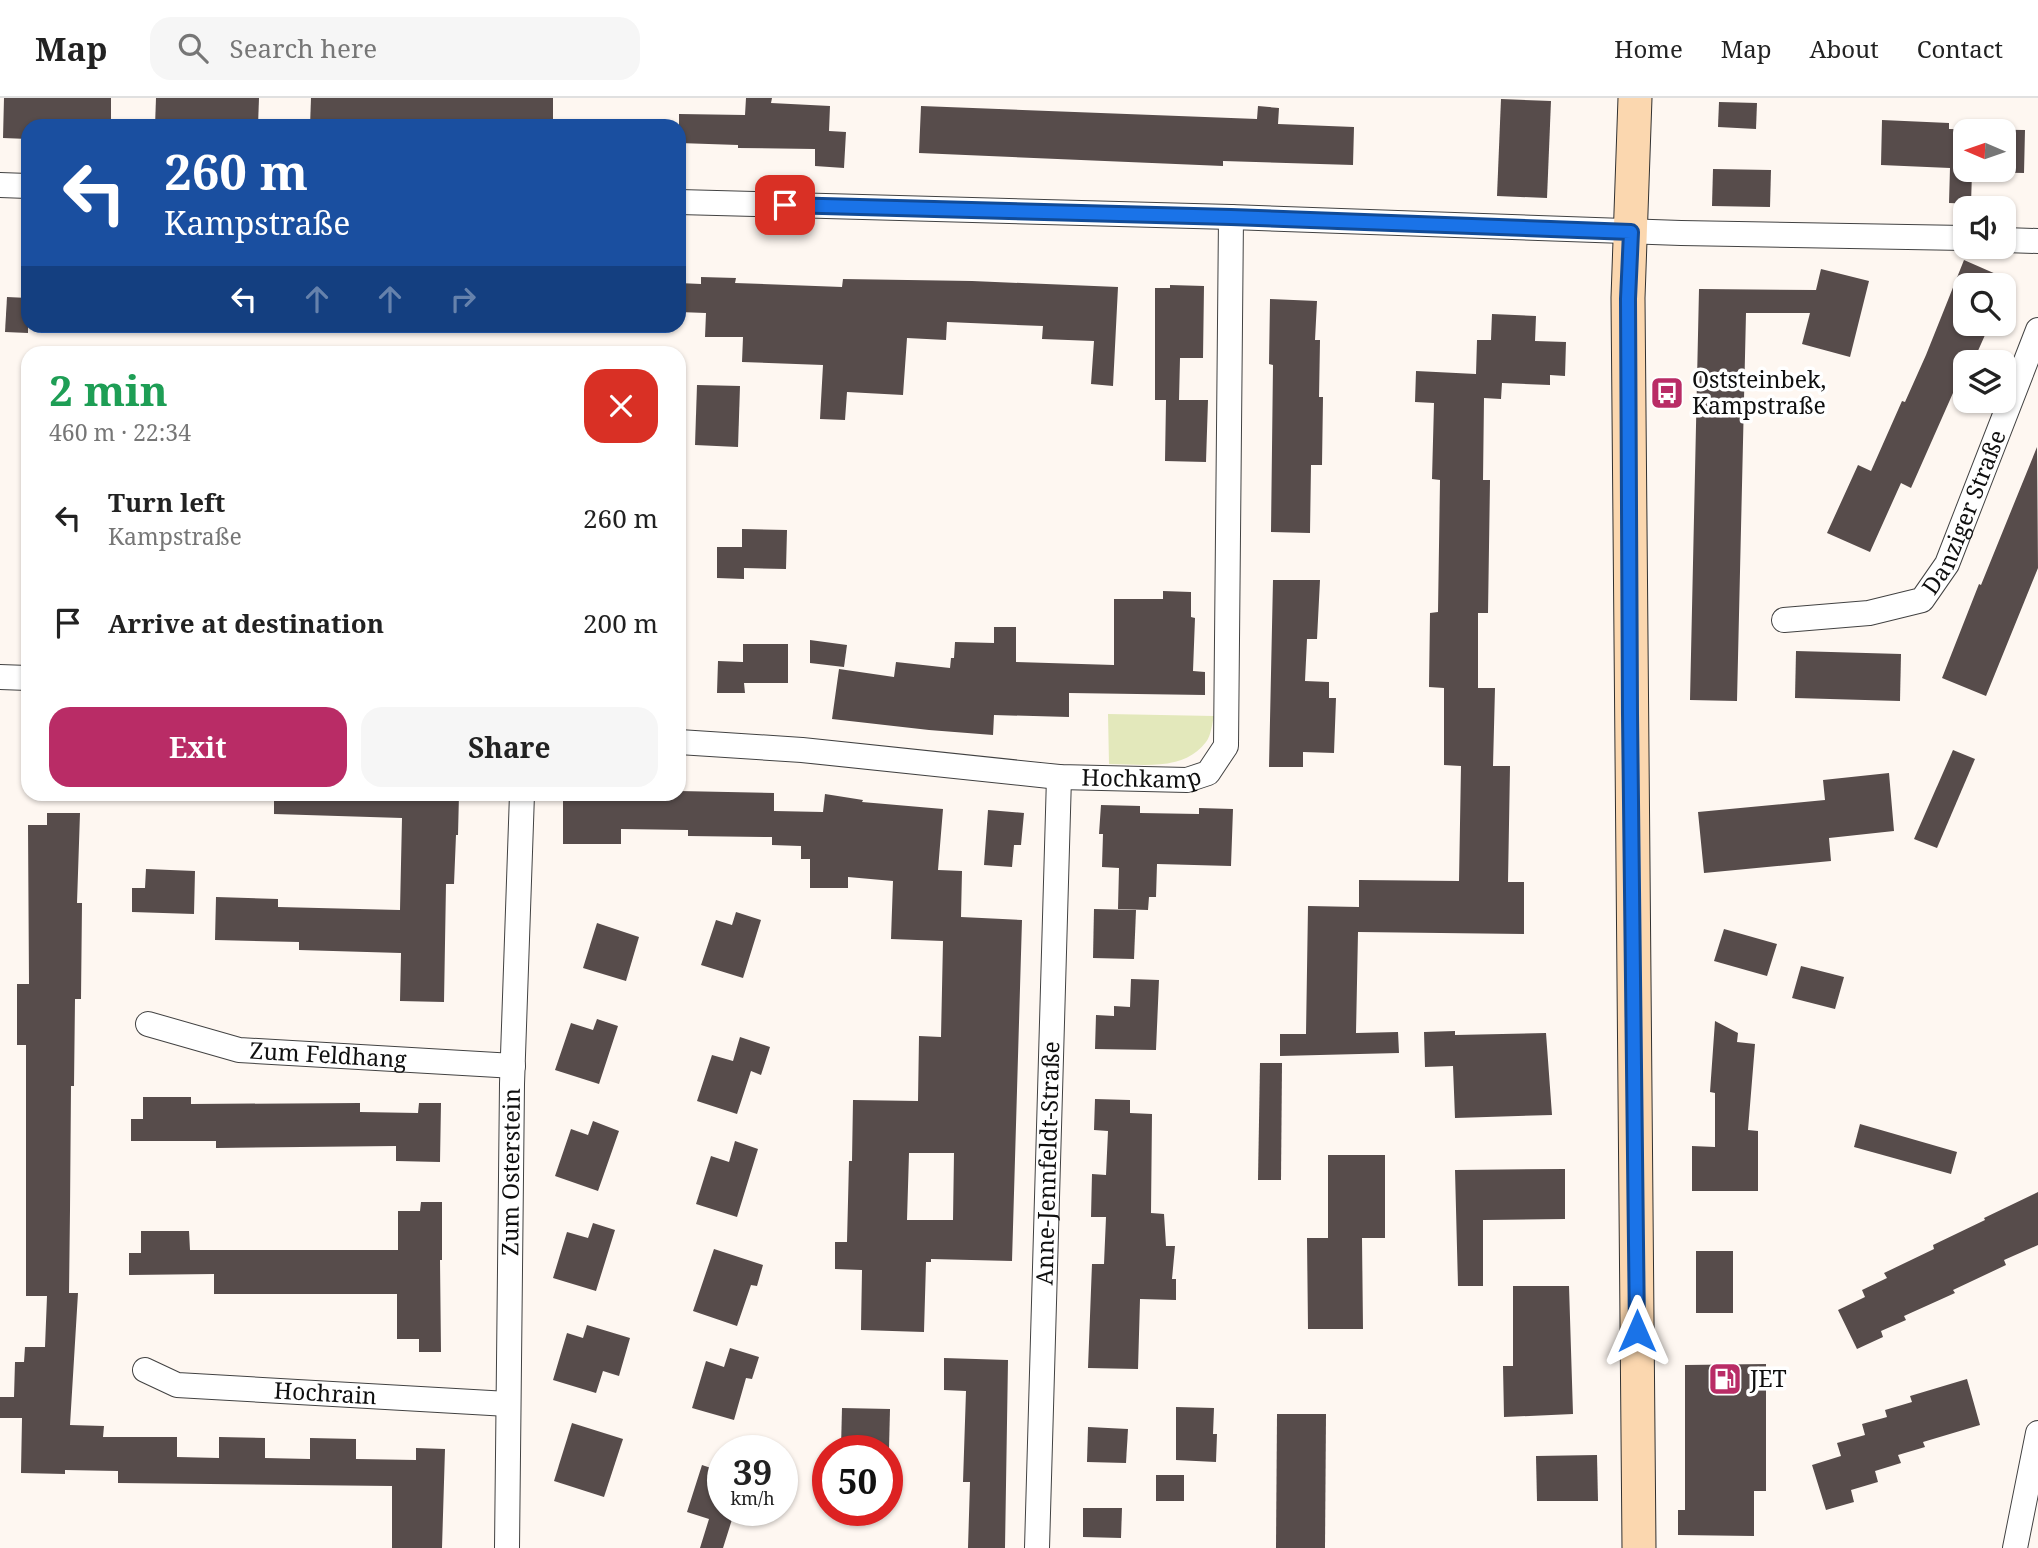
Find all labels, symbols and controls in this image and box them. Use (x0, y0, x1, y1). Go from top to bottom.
search box (150, 17, 640, 80)
text: Map (35, 26, 108, 71)
icon: search (174, 29, 212, 67)
text: Search here (230, 30, 377, 66)
text: Home (1614, 32, 1683, 65)
text: Map (1721, 32, 1772, 65)
text: About (1810, 32, 1879, 65)
text: Contact (1917, 32, 2003, 65)
north arrow (1953, 119, 2016, 182)
map controls (1953, 119, 2016, 413)
text: 260 m (164, 138, 308, 204)
icon: left (49, 147, 140, 238)
pin (755, 175, 815, 235)
icon: arrive (766, 186, 804, 224)
button: sound (1953, 196, 2016, 259)
text: Kampstraße (164, 201, 350, 244)
button: search (1953, 273, 2016, 336)
icon: left (225, 280, 263, 318)
icon: ahead (298, 280, 336, 318)
icon: ahead (371, 280, 409, 318)
icon: right (444, 280, 482, 318)
button: layers (1953, 350, 2016, 413)
text: 2 min (49, 361, 168, 418)
place label: Oststeinbek, Kampstraße (1692, 363, 1826, 421)
button: close (584, 369, 658, 443)
bus stop icon: Oststeinbek, Kampstraße (1648, 374, 1686, 412)
text: 460 m · 22:34 (49, 416, 191, 448)
street label: Danziger Straße (1914, 425, 2013, 600)
text: Turn left (108, 484, 225, 520)
icon: left (49, 499, 87, 537)
text: 260 m (583, 500, 658, 536)
text: Kampstraße (108, 520, 242, 552)
icon: arrive (49, 604, 87, 642)
text: Arrive at destination (108, 605, 384, 641)
text: 200 m (583, 605, 658, 641)
button: Exit (49, 707, 347, 787)
button: Share (361, 707, 658, 787)
street label: Hochkamp (1081, 759, 1205, 795)
street label: Zum Feldhang (249, 1034, 408, 1075)
street label: Anne-Jennfeldt-Straße (1028, 1041, 1066, 1286)
street label: Zum Osterstein (493, 1088, 527, 1256)
position arrow (1600, 1294, 1674, 1368)
fuel station icon: JET (1706, 1360, 1744, 1398)
place label: JET (1749, 1362, 1787, 1394)
street label: Hochrain (273, 1374, 378, 1411)
speed limit sign: 50 (812, 1435, 903, 1526)
text: 39 (733, 1448, 772, 1495)
text: km/h (730, 1486, 775, 1510)

